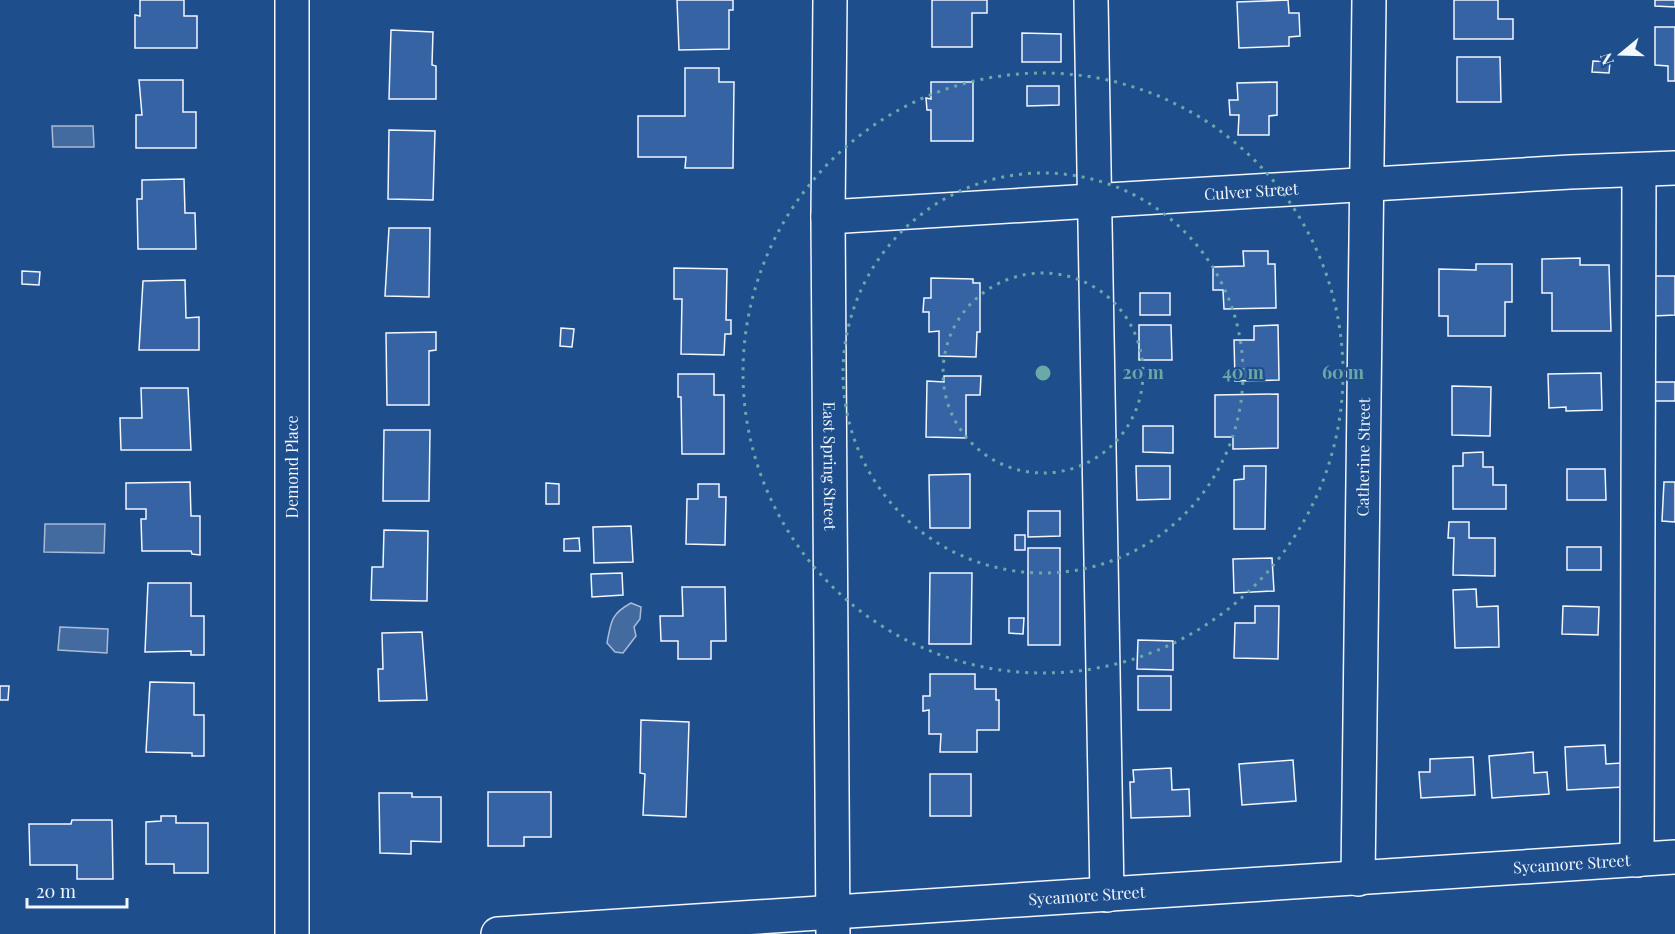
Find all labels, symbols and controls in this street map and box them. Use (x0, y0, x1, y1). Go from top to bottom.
north arrow (1591, 24, 1651, 84)
text: N (1594, 50, 1618, 68)
street label: Culver Street (1203, 177, 1299, 204)
text: 20 m (1122, 360, 1164, 384)
text: 40 m (1222, 360, 1265, 384)
text: 60 m (1322, 360, 1365, 384)
centre of rings (1033, 363, 1053, 383)
street label: Catherine Street (1352, 397, 1374, 516)
street label: East Spring Street (819, 401, 841, 531)
street label: Demond Place (281, 415, 302, 519)
street label: Sycamore Street (1512, 849, 1631, 878)
scale bar (27, 871, 128, 909)
text: 20 m (36, 879, 76, 903)
street label: Sycamore Street (1028, 881, 1146, 909)

